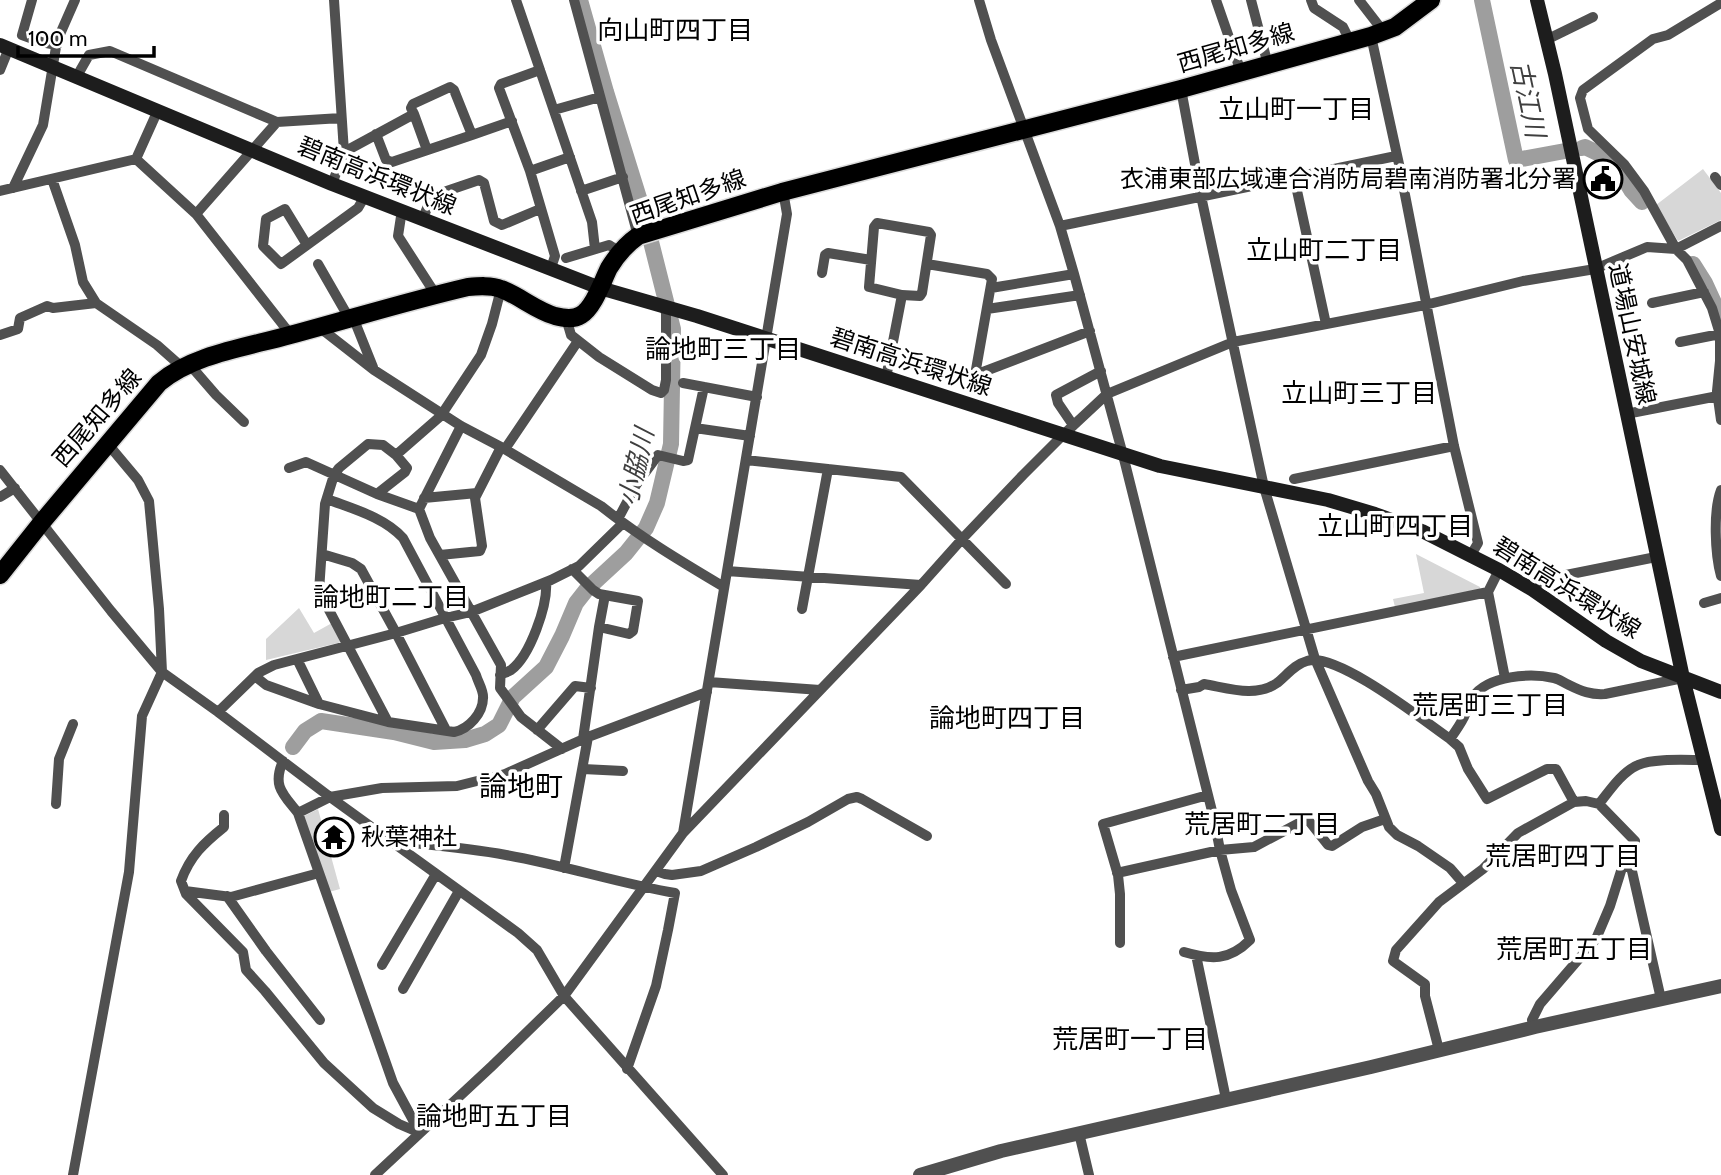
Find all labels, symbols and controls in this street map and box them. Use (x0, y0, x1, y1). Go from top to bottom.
scale bar (18, 14, 154, 58)
district label: 向山町四丁目 (597, 14, 753, 46)
street label: 西尾知多線 (1174, 17, 1298, 78)
text: 100 m (28, 26, 87, 51)
water label: 古江川 (1504, 58, 1552, 143)
district label: 立山町一丁目 (1218, 93, 1374, 125)
street label: 碧南高浜環状線 (294, 131, 461, 220)
public building icon: 衣浦東部広域連合消防局碧南消防署北分署 (1582, 158, 1624, 200)
street label: 西尾知多線 (626, 163, 749, 230)
place label: 衣浦東部広域連合消防局碧南消防署北分署 (1120, 164, 1576, 193)
district label: 立山町二丁目 (1246, 234, 1402, 266)
street label: 道場山安城線 (1603, 260, 1662, 407)
street label: 碧南高浜環状線 (827, 322, 996, 401)
district label: 論地町三丁目 (645, 333, 801, 365)
street label: 西尾知多線 (46, 363, 147, 472)
district label: 立山町三丁目 (1281, 377, 1437, 409)
water label: 小脇川 (612, 422, 661, 509)
district label: 立山町四丁目 (1317, 510, 1473, 542)
street label: 碧南高浜環状線 (1488, 531, 1646, 644)
district label: 論地町二丁目 (313, 581, 469, 613)
district label: 荒居町三丁目 (1412, 689, 1568, 721)
district label: 論地町四丁目 (929, 702, 1085, 734)
district label: 論地町 (479, 769, 563, 803)
district label: 荒居町二丁目 (1184, 808, 1340, 840)
temple icon: 秋葉神社 (313, 816, 355, 858)
place label: 秋葉神社 (361, 822, 457, 851)
district label: 荒居町四丁目 (1485, 840, 1641, 872)
district label: 荒居町五丁目 (1496, 933, 1652, 965)
district label: 荒居町一丁目 (1052, 1023, 1208, 1055)
district label: 論地町五丁目 (416, 1100, 572, 1132)

